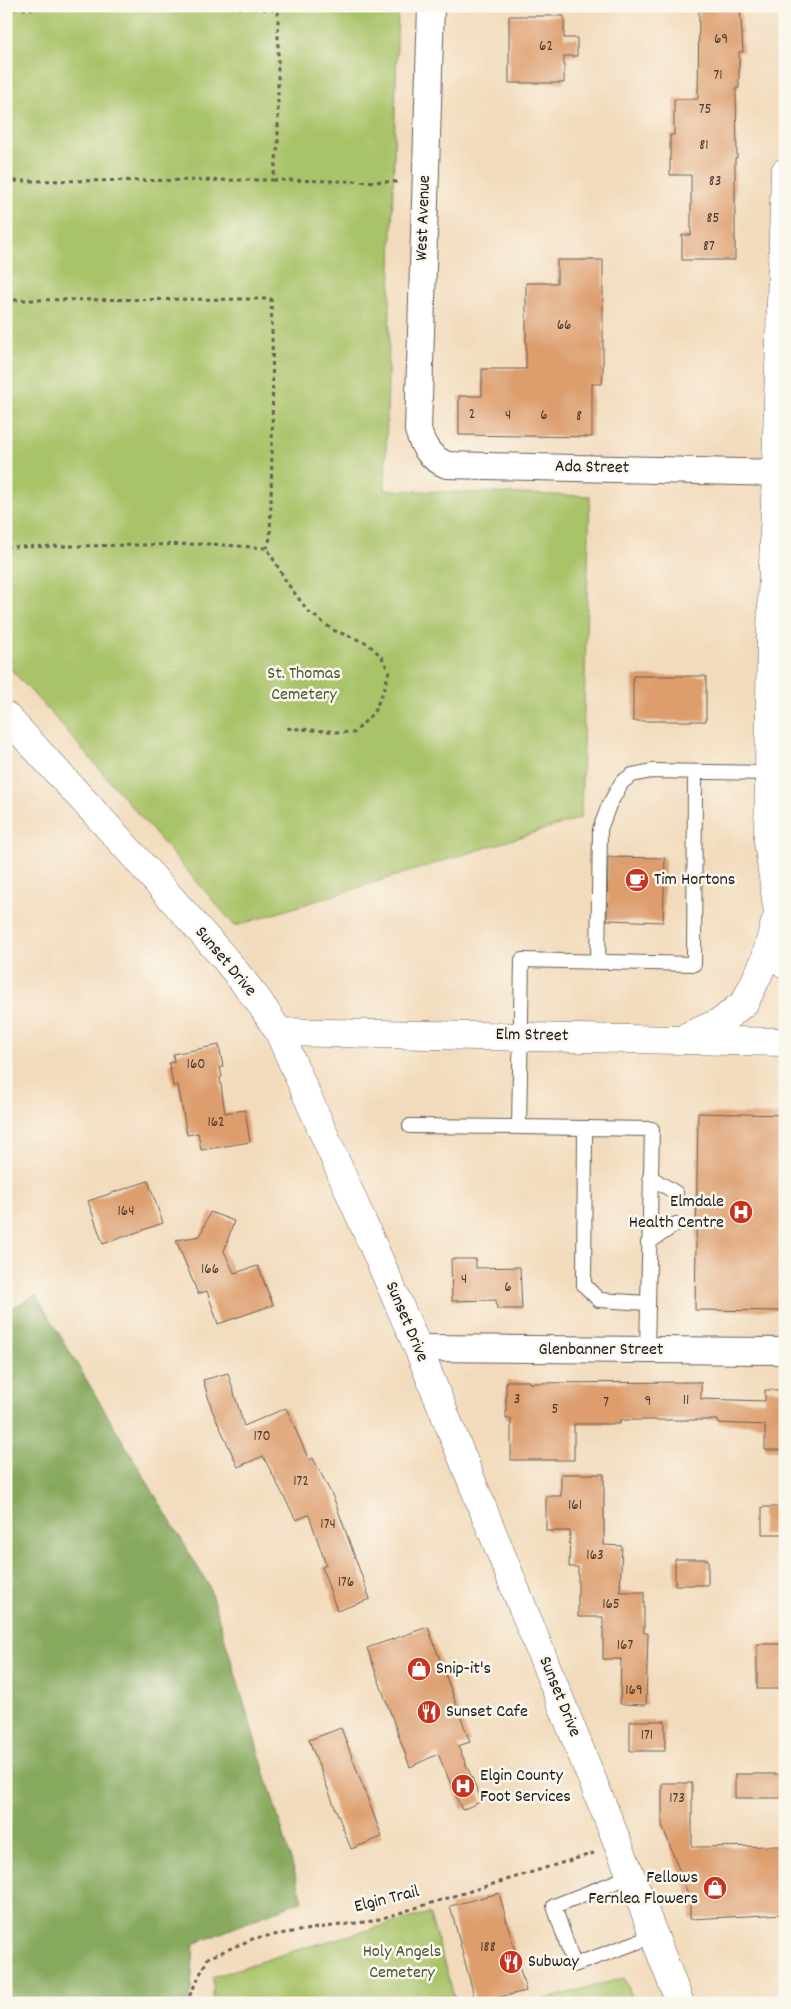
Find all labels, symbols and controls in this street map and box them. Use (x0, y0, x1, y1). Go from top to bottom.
house number: 69 (714, 29, 728, 51)
house number: 62 (539, 36, 553, 58)
house number: 71 (713, 65, 723, 87)
house number: 75 (699, 99, 711, 121)
house number: 81 (699, 135, 709, 157)
house number: 83 (709, 171, 721, 193)
street label: West Avenue (410, 175, 438, 261)
house number: 85 (707, 208, 720, 230)
house number: 87 (703, 236, 715, 258)
house number: 66 (557, 315, 571, 337)
house number: 2 (469, 404, 475, 426)
house number: 4 (505, 405, 511, 427)
house number: 6 (540, 405, 548, 427)
house number: 8 (576, 406, 582, 428)
street label: Ada Street (554, 455, 630, 481)
park label: St. Thomas Cemetery (267, 662, 341, 708)
cafe icon: Tim Hortons (624, 867, 650, 893)
place label: Tim Hortons (654, 868, 735, 893)
street label: Sunset Drive (188, 921, 262, 1003)
street label: Elm Street (495, 1023, 569, 1049)
house number: 160 (187, 1054, 205, 1076)
house number: 162 (207, 1112, 225, 1134)
place label: Elmdale Health Centre (629, 1190, 724, 1236)
hospital icon: Elmdale Health Centre (728, 1199, 754, 1225)
house number: 164 (118, 1201, 134, 1223)
house number: 166 (201, 1259, 219, 1281)
house number: 4 (461, 1269, 467, 1291)
house number: 6 (504, 1277, 512, 1299)
street label: Sunset Drive (378, 1278, 434, 1366)
street label: Glenbanner Street (539, 1338, 664, 1363)
house number: 3 (514, 1389, 520, 1411)
house number: 11 (683, 1390, 689, 1412)
house number: 9 (645, 1391, 651, 1413)
house number: 7 (603, 1392, 609, 1414)
house number: 5 (552, 1399, 559, 1421)
house number: 170 (253, 1426, 271, 1448)
house number: 172 (293, 1471, 309, 1493)
house number: 161 (568, 1495, 582, 1517)
house number: 174 (320, 1514, 336, 1536)
house number: 163 (586, 1545, 604, 1567)
house number: 176 (338, 1572, 354, 1594)
house number: 165 (602, 1594, 620, 1616)
house number: 167 (617, 1635, 633, 1657)
street label: Sunset Drive (531, 1653, 587, 1741)
shop icon: Snip-it's (406, 1656, 432, 1682)
place label: Snip-it's (436, 1657, 491, 1682)
house number: 169 (625, 1680, 643, 1702)
restaurant icon: Sunset Cafe (416, 1699, 442, 1725)
place label: Sunset Cafe (446, 1700, 528, 1725)
house number: 171 (641, 1725, 653, 1747)
place label: Elgin County Foot Services (480, 1764, 571, 1810)
hospital icon: Elgin County Foot Services (450, 1773, 476, 1799)
house number: 173 (669, 1788, 685, 1810)
place label: Fellows Fernlea Flowers (588, 1866, 698, 1912)
shop icon: Fellows Fernlea Flowers (702, 1875, 728, 1901)
street label: Elgin Trail (352, 1880, 423, 1920)
house number: 188 (480, 1937, 496, 1959)
park label: Holy Angels Cemetery (363, 1940, 441, 1986)
restaurant icon: Subway (498, 1949, 524, 1975)
place label: Subway (528, 1950, 580, 1975)

